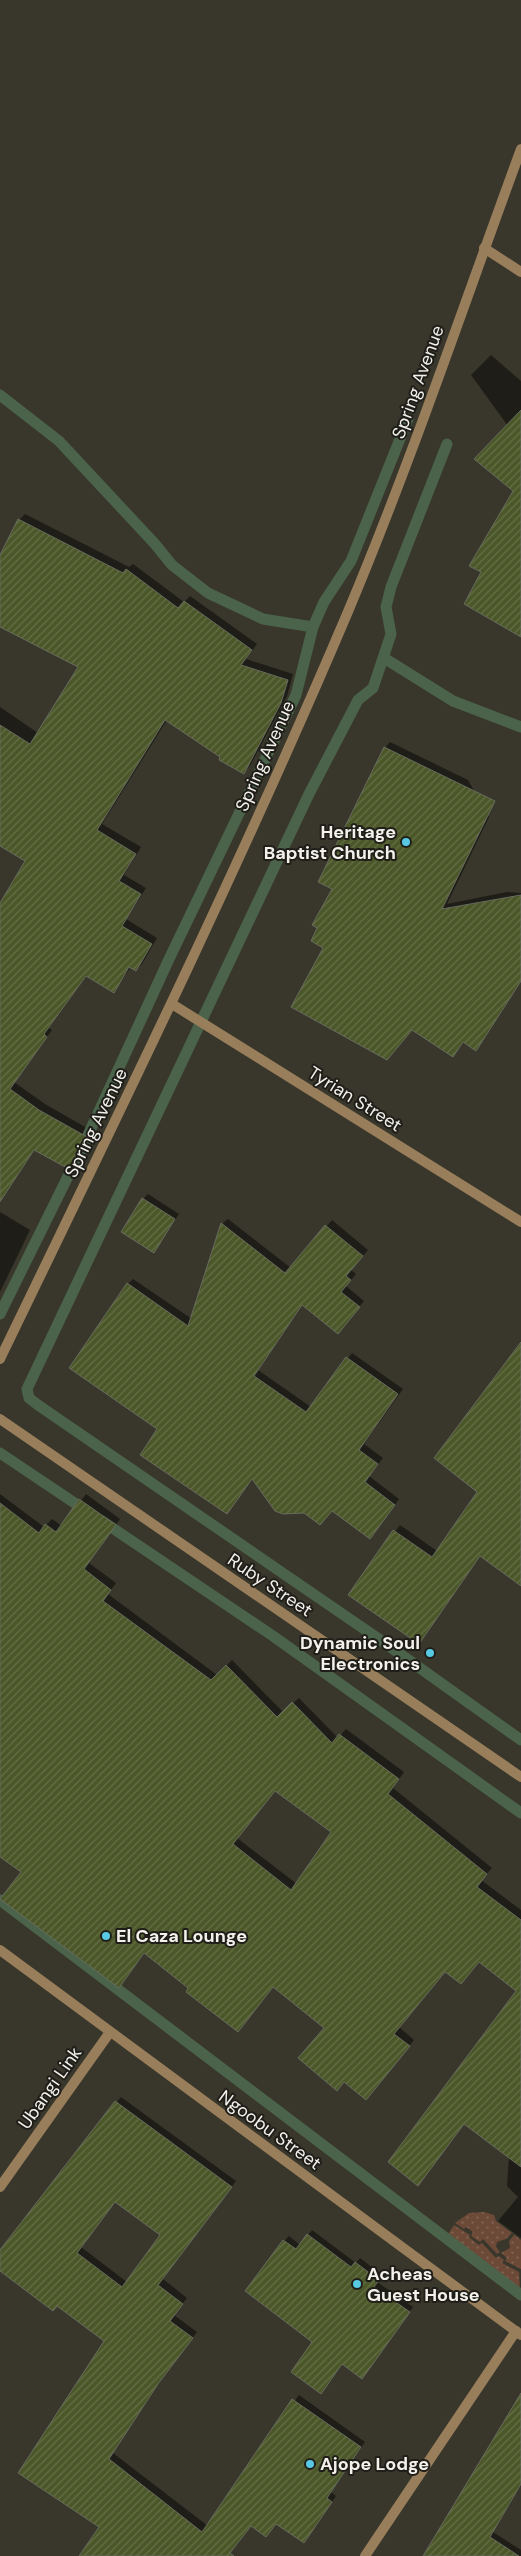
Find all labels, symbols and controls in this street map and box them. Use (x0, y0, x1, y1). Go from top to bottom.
street label: Spring Avenue (386, 322, 450, 442)
street label: Spring Avenue (230, 697, 300, 815)
place label: Heritage Baptist Church (264, 820, 396, 865)
marker: Heritage Baptist Church (400, 836, 412, 848)
street label: Tyrian Street (304, 1061, 406, 1137)
street label: Spring Avenue (59, 1064, 133, 1182)
street label: Ruby Street (223, 1548, 317, 1622)
place label: Dynamic Soul Electronics (300, 1631, 420, 1676)
marker: Dynamic Soul Electronics (424, 1647, 436, 1659)
place label: El Caza Lounge (116, 1924, 247, 1948)
marker: El Caza Lounge (100, 1930, 112, 1942)
street label: Ubangi Link (13, 2042, 87, 2134)
street label: Ngoobu Street (214, 2085, 326, 2175)
place label: Acheas Guest House (367, 2262, 480, 2307)
marker: Acheas Guest House (351, 2278, 363, 2290)
place label: Ajope Lodge (320, 2452, 429, 2476)
marker: Ajope Lodge (304, 2458, 316, 2470)

